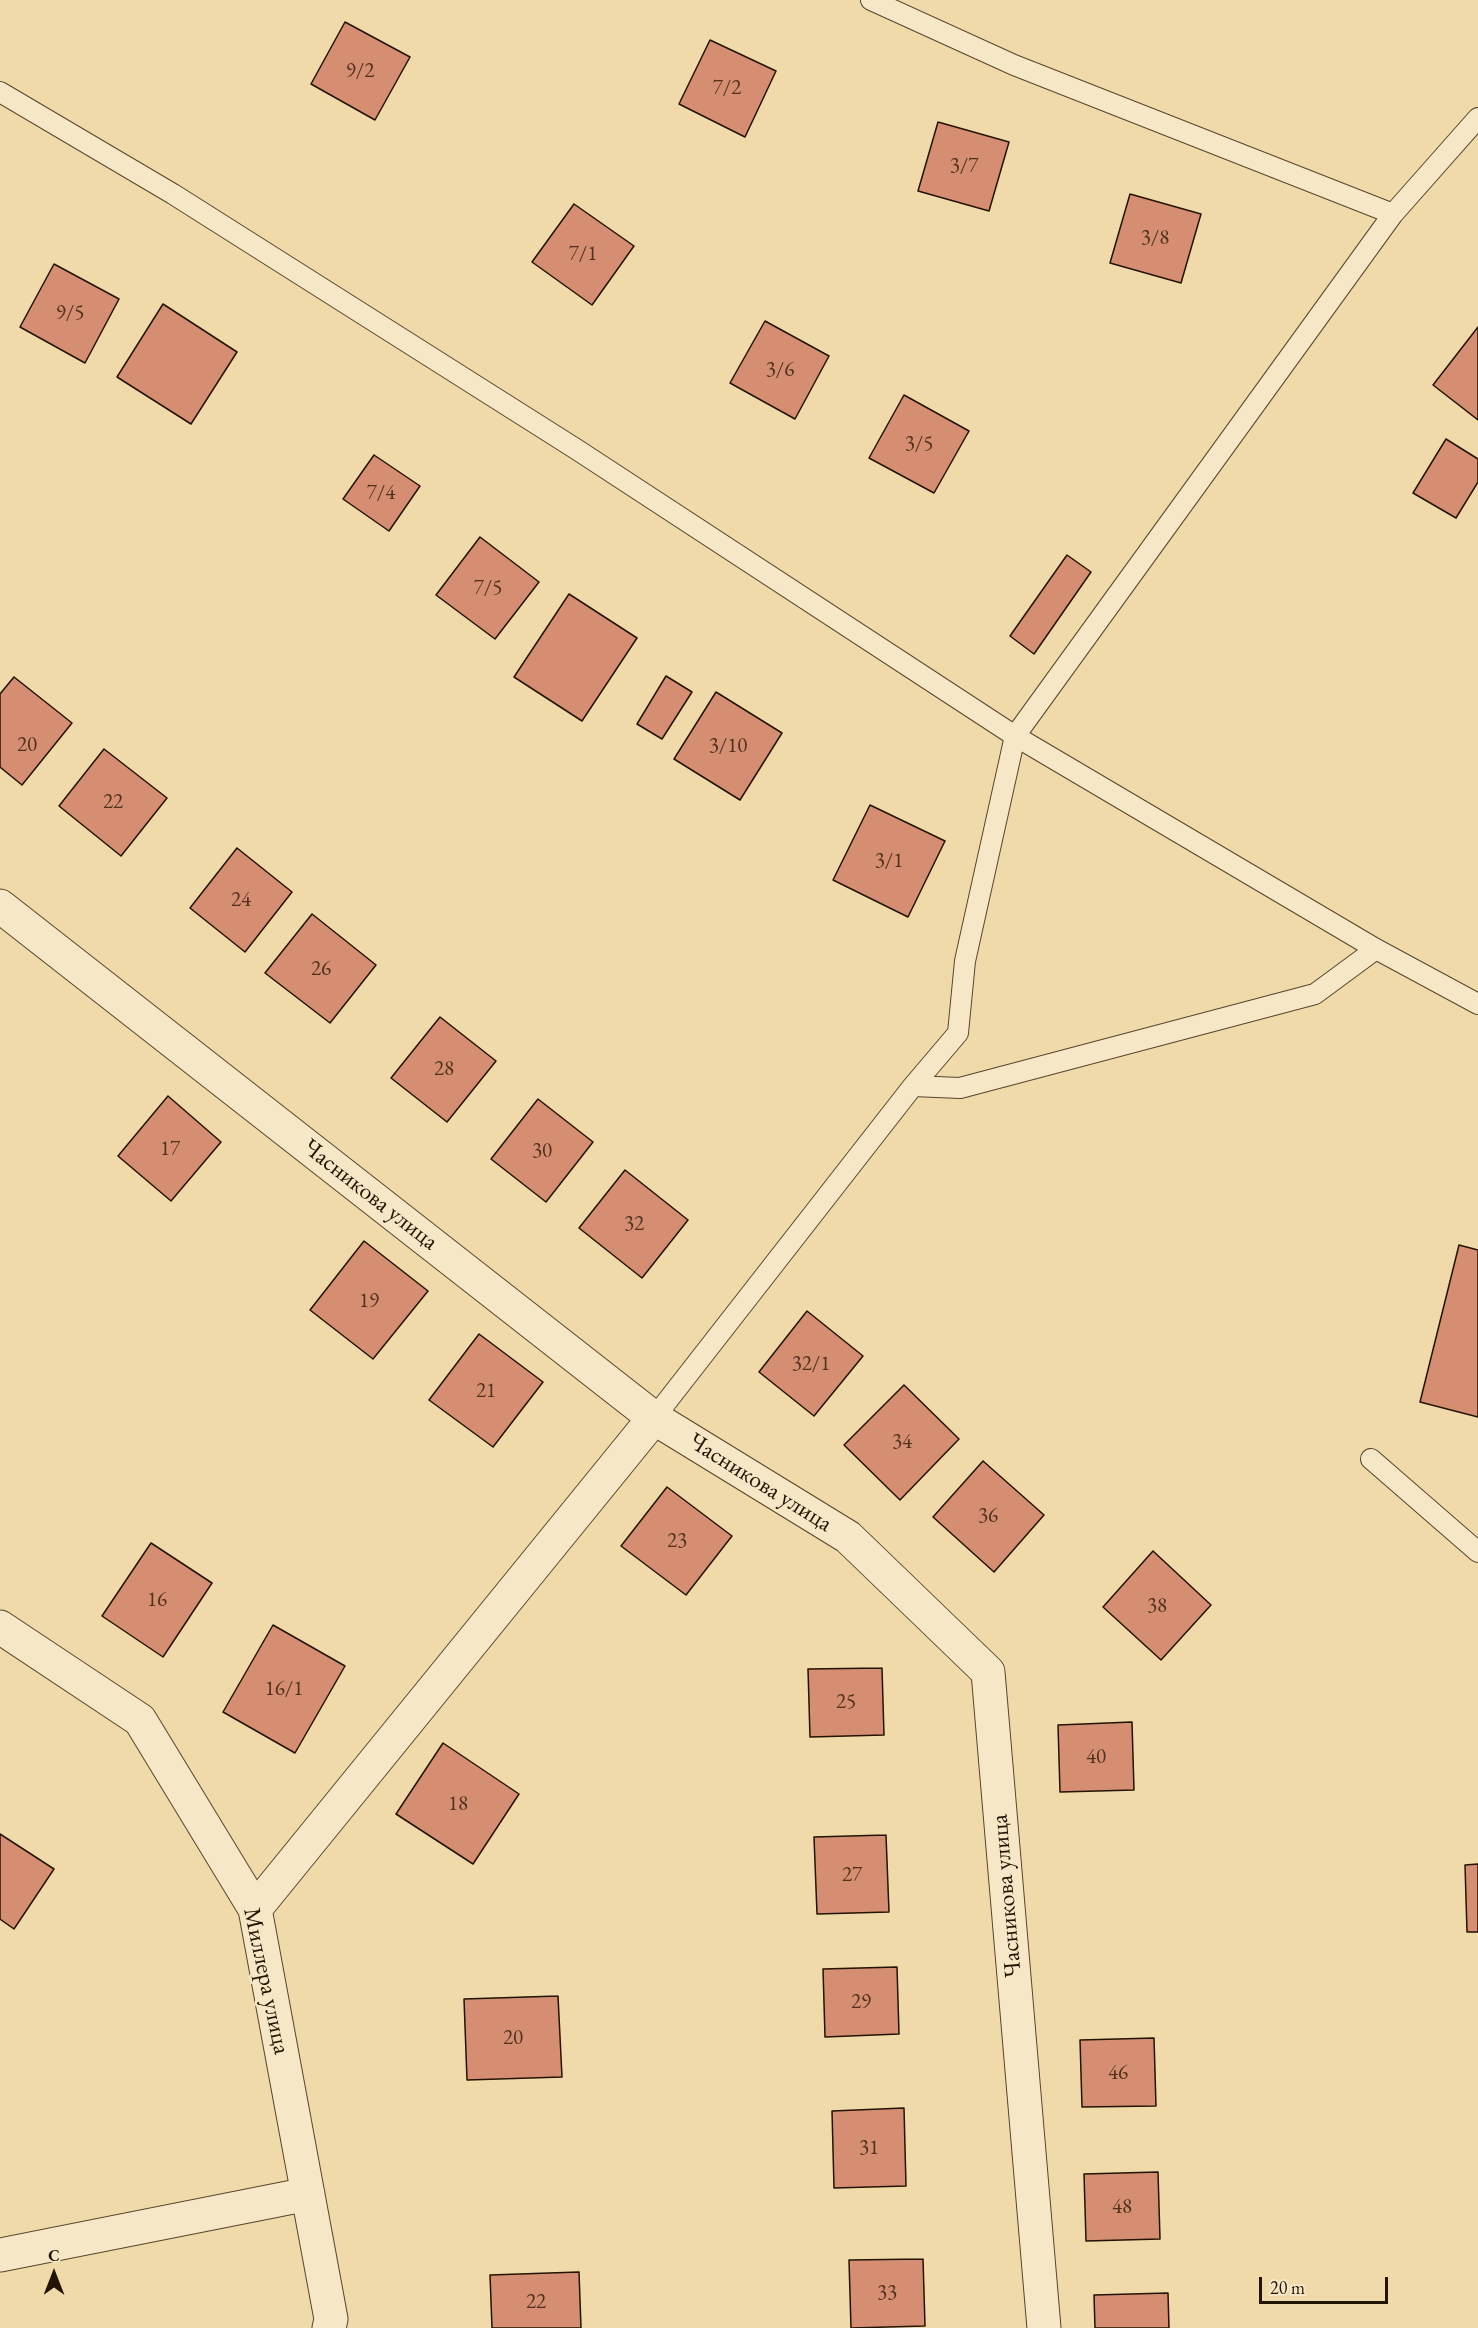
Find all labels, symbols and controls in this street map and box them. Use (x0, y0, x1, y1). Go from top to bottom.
house number: 9/2 (346, 58, 374, 84)
house number: 7/2 (713, 75, 741, 101)
house number: 3/7 (950, 153, 978, 179)
house number: 3/8 (1141, 225, 1169, 251)
house number: 7/1 (569, 241, 597, 267)
house number: 9/5 (56, 300, 84, 326)
house number: 3/6 (766, 357, 794, 383)
house number: 3/5 (905, 431, 933, 457)
house number: 7/4 (367, 480, 395, 506)
house number: 7/5 (474, 575, 502, 601)
house number: 20 (17, 732, 37, 758)
house number: 3/10 (709, 733, 747, 759)
house number: 22 (103, 789, 123, 815)
house number: 3/1 (875, 848, 903, 874)
house number: 24 (231, 887, 251, 913)
house number: 26 (311, 956, 331, 982)
house number: 28 (434, 1056, 454, 1082)
street label: Часникова улица (297, 1133, 443, 1257)
house number: 17 (160, 1136, 180, 1162)
house number: 30 (532, 1138, 552, 1164)
house number: 32 (624, 1211, 644, 1237)
house number: 19 (359, 1288, 379, 1314)
house number: 32/1 (792, 1351, 830, 1377)
house number: 21 (476, 1378, 496, 1404)
street label: Часникова улица (683, 1427, 837, 1539)
house number: 34 (892, 1429, 912, 1455)
house number: 36 (978, 1503, 998, 1529)
house number: 23 (667, 1528, 687, 1554)
house number: 16 (147, 1587, 167, 1613)
house number: 38 (1147, 1593, 1167, 1619)
house number: 16/1 (265, 1676, 303, 1702)
house number: 25 (836, 1689, 856, 1715)
house number: 40 (1086, 1744, 1106, 1770)
house number: 18 (448, 1791, 468, 1817)
street label: Часникова улица (986, 1813, 1028, 1979)
house number: 27 (842, 1862, 862, 1888)
street label: Миллера улица (236, 1905, 296, 2057)
house number: 29 (851, 1989, 871, 2015)
house number: 20 (503, 2025, 523, 2051)
house number: 46 (1108, 2060, 1128, 2086)
house number: 31 (859, 2135, 879, 2161)
house number: 48 (1112, 2194, 1132, 2220)
north arrow (24, 2244, 84, 2304)
text: С (48, 2245, 60, 2266)
scale bar (1262, 2265, 1391, 2303)
text: 20 m (1270, 2276, 1305, 2299)
house number: 33 (877, 2280, 897, 2306)
house number: 22 (526, 2289, 546, 2315)

